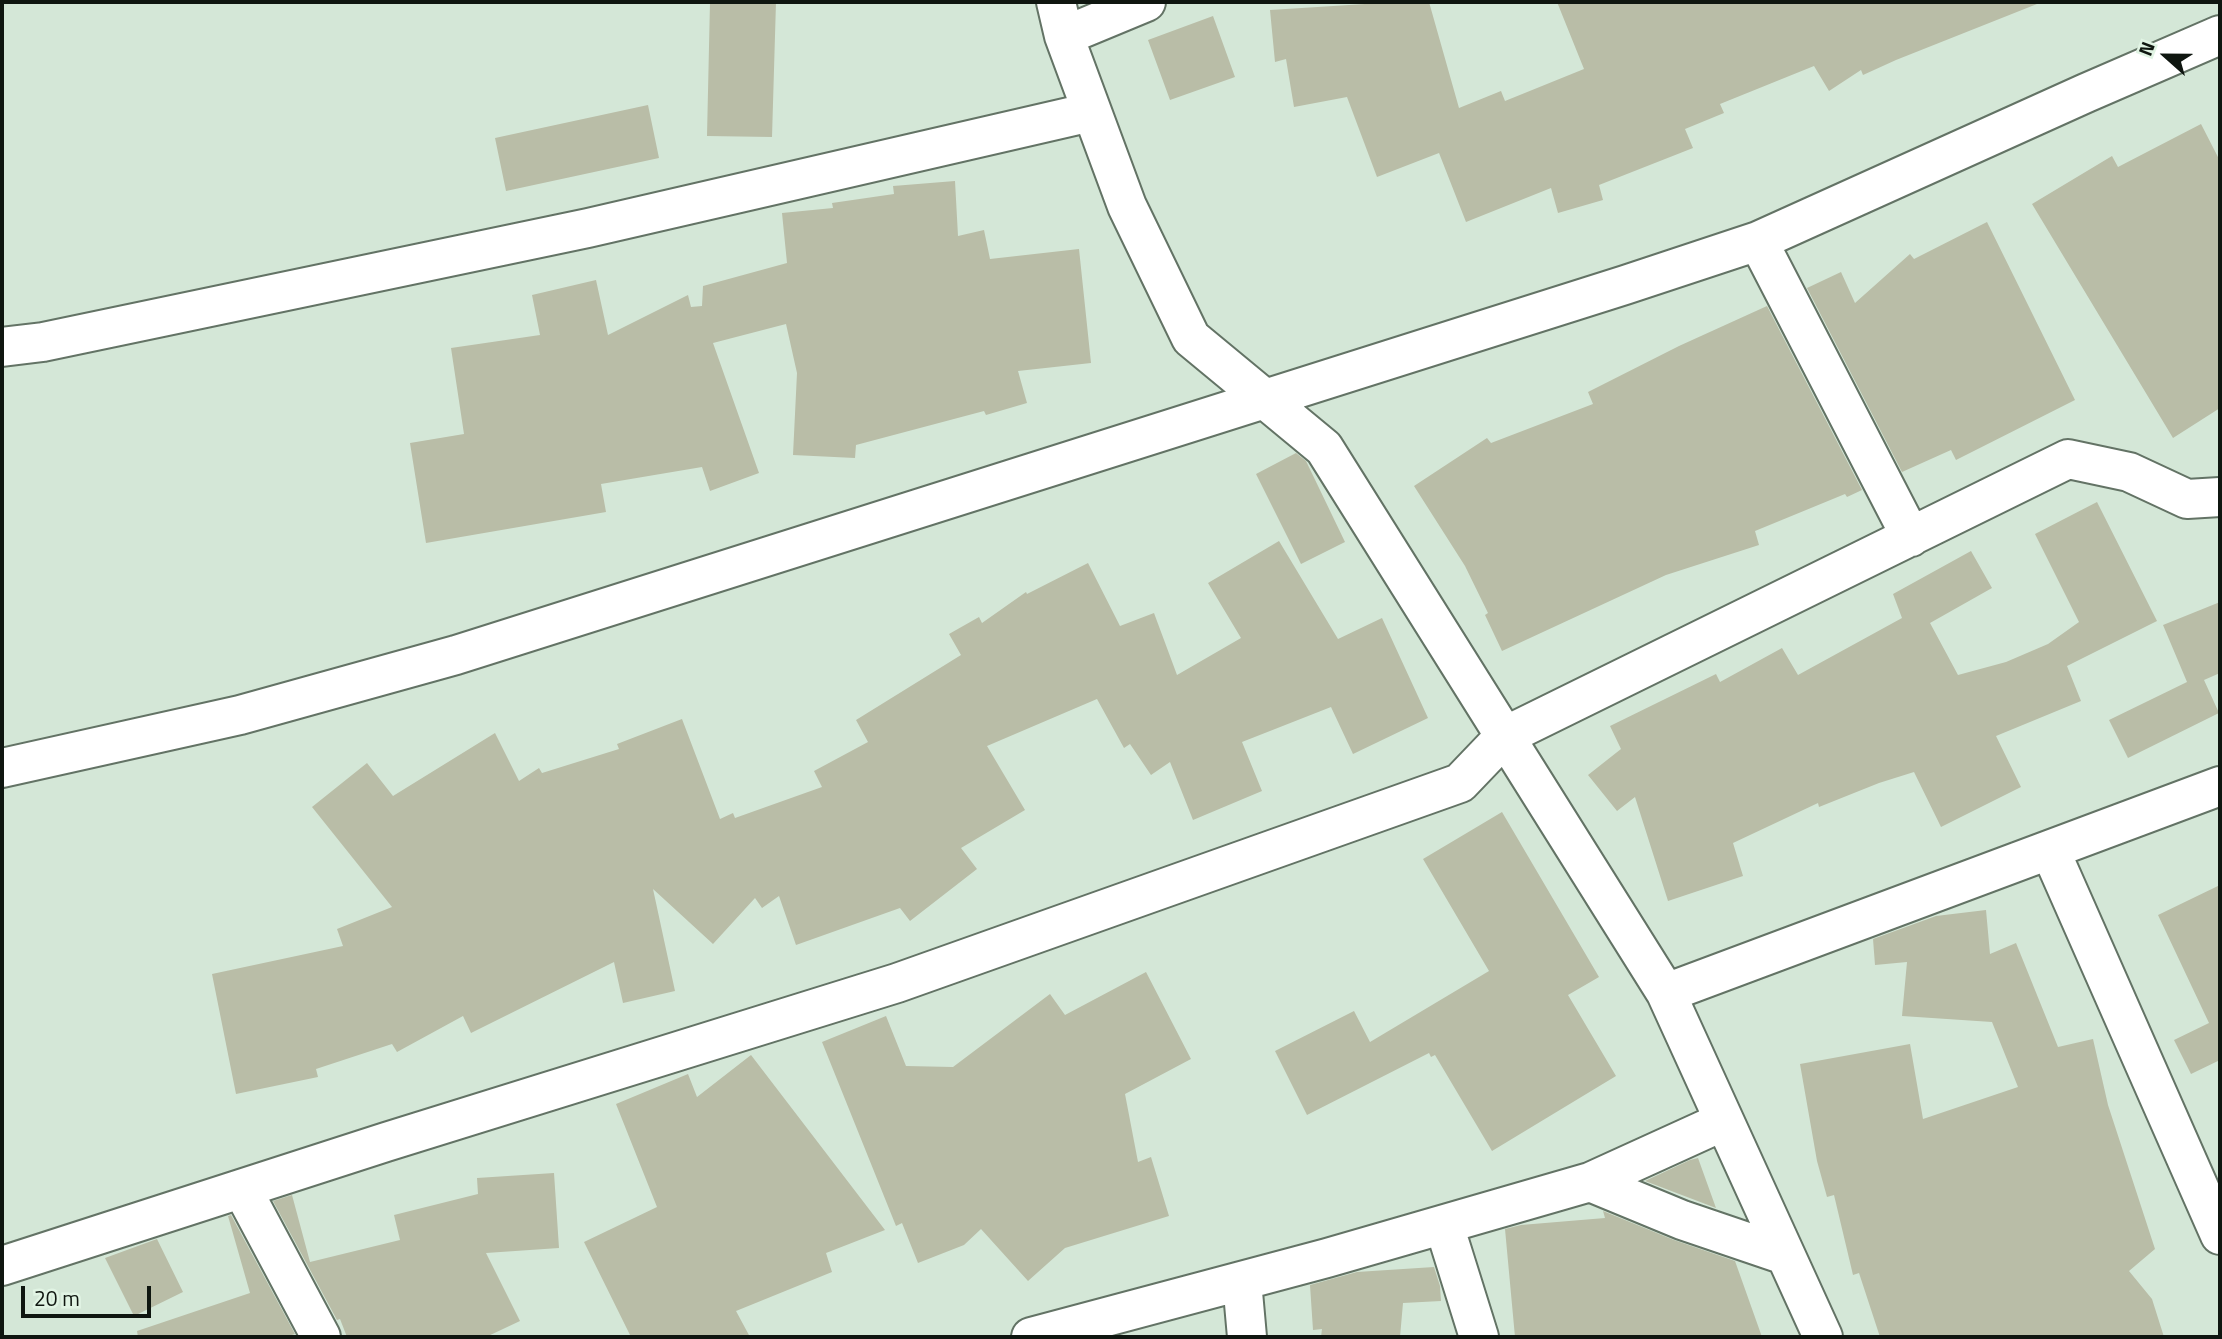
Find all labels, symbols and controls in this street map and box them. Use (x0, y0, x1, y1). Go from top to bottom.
north arrow (2131, 21, 2201, 91)
text: N (2130, 37, 2162, 60)
scale bar (24, 1272, 154, 1316)
text: 20 m (34, 1282, 80, 1314)

